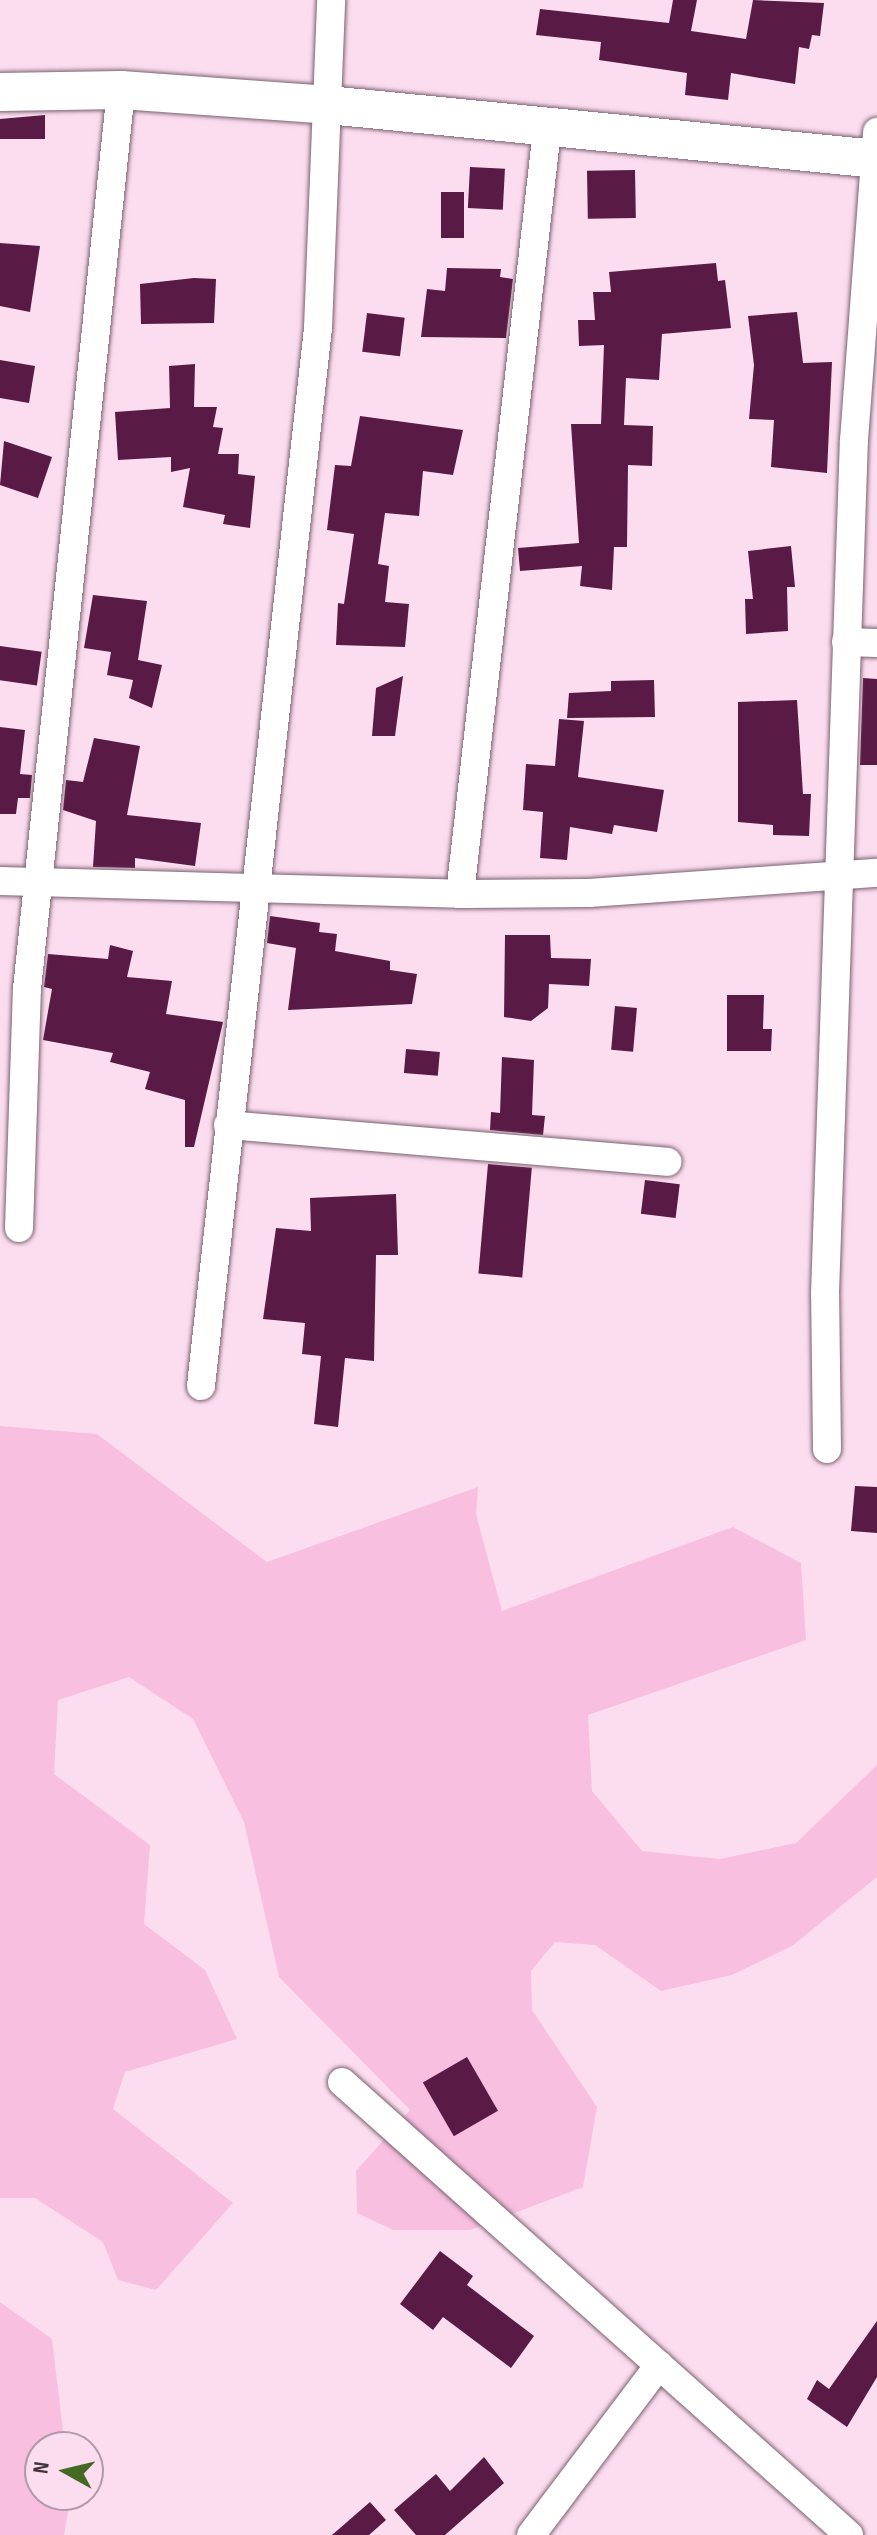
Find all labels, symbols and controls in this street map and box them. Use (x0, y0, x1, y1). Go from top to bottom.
north arrow (24, 2431, 104, 2511)
text: N (28, 2460, 56, 2476)

